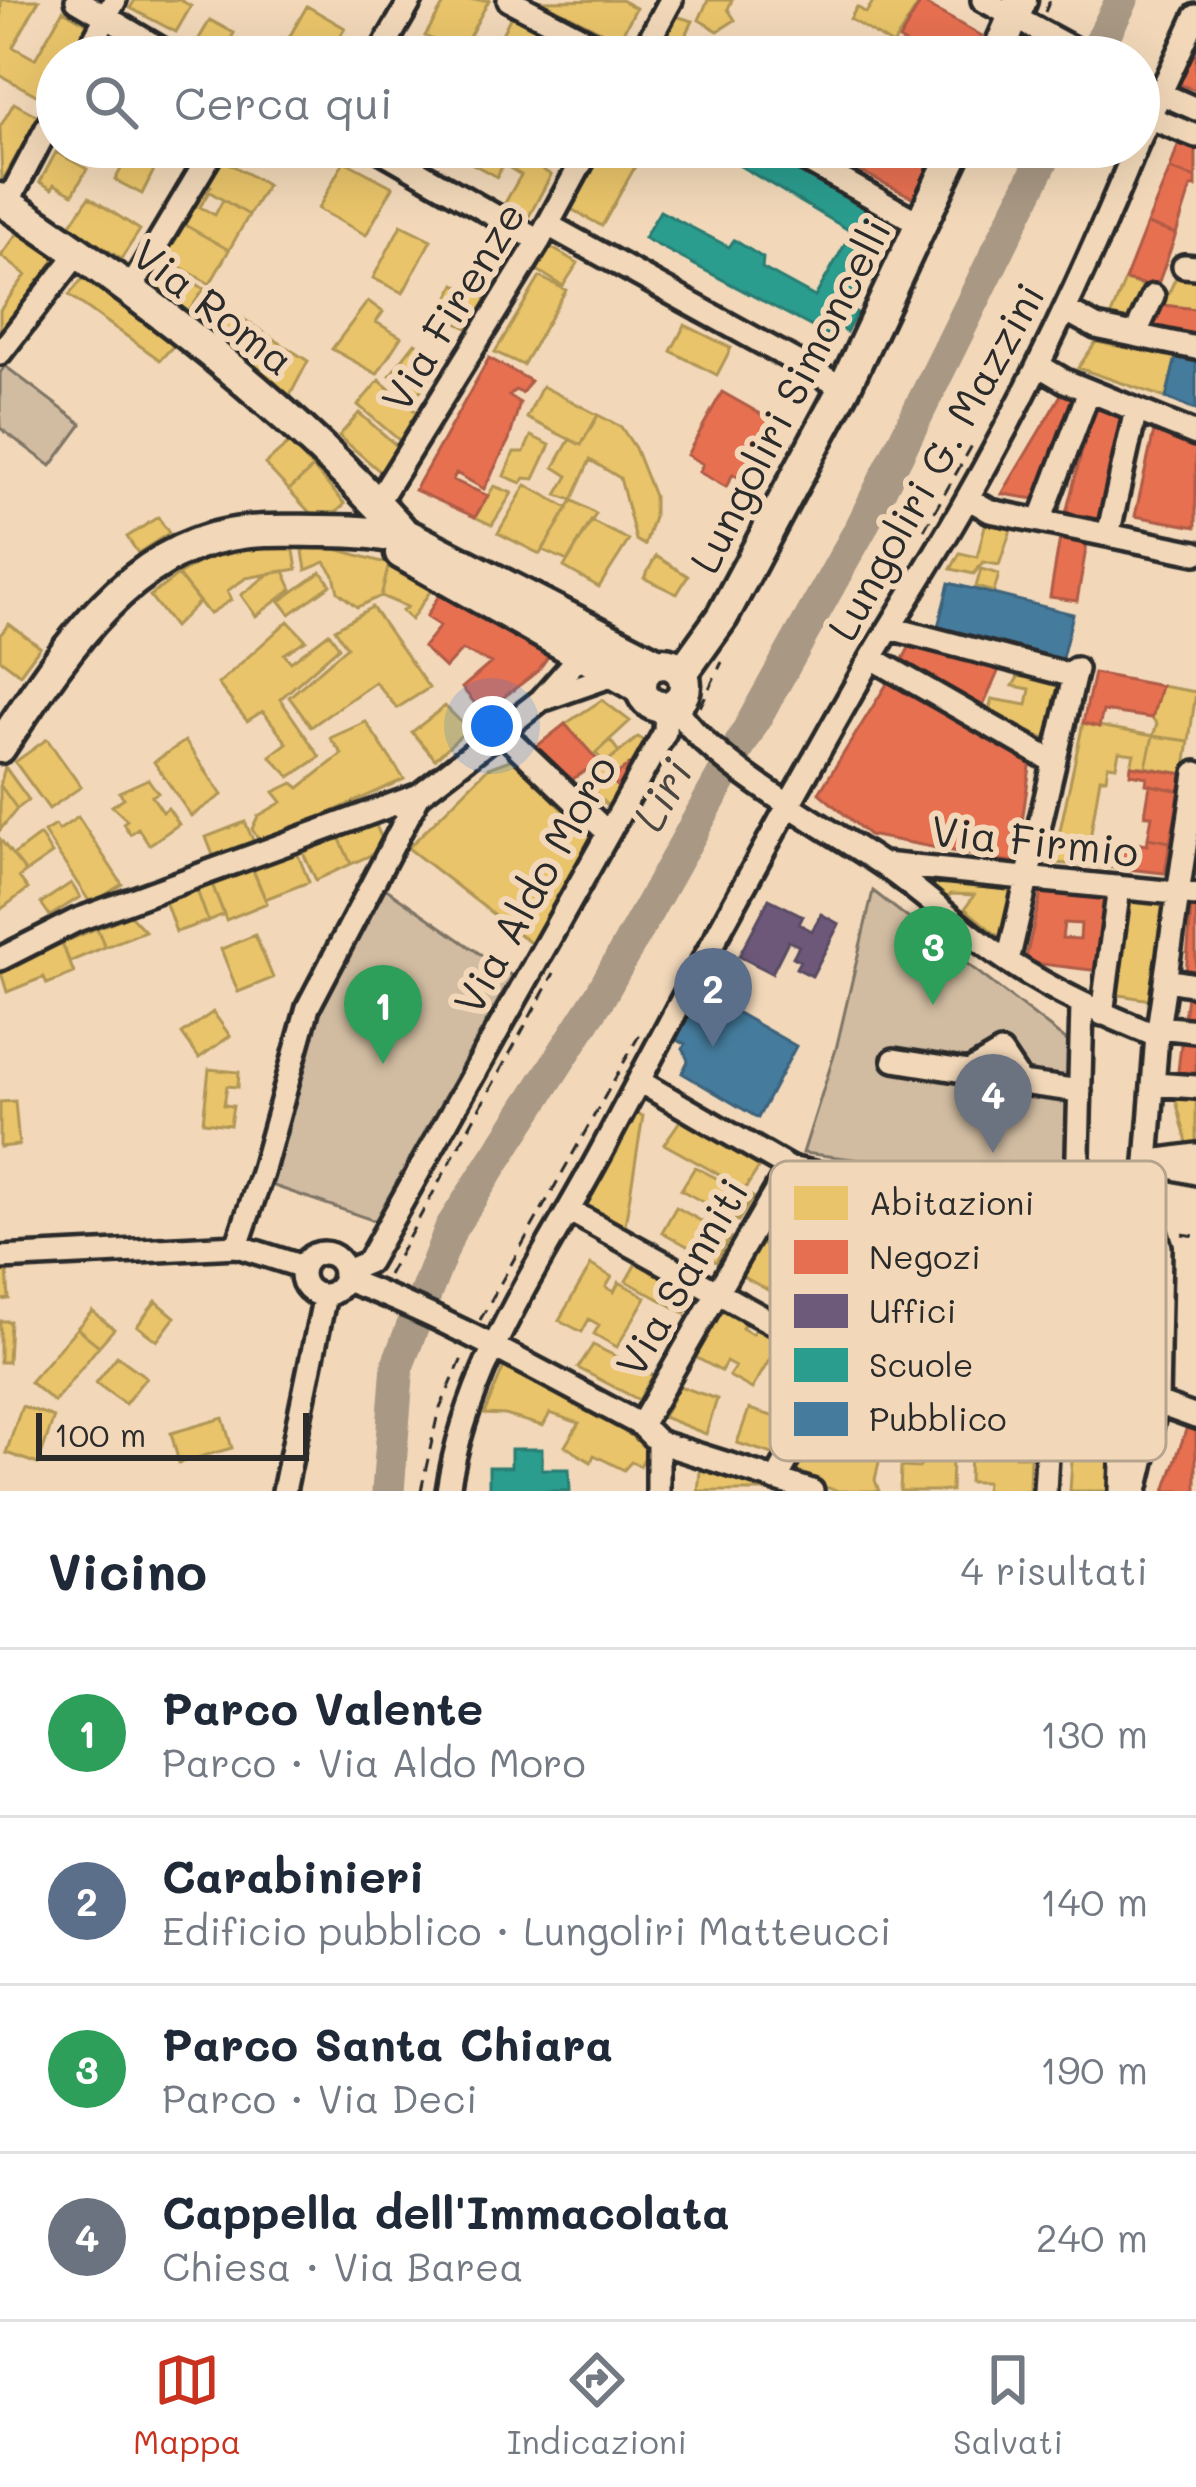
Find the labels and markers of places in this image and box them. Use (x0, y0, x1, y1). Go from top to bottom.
pin: 3 (894, 906, 972, 1005)
pin: 2 (674, 948, 752, 1047)
pin: 1 (344, 965, 422, 1064)
pin: 4 (954, 1054, 1032, 1153)

